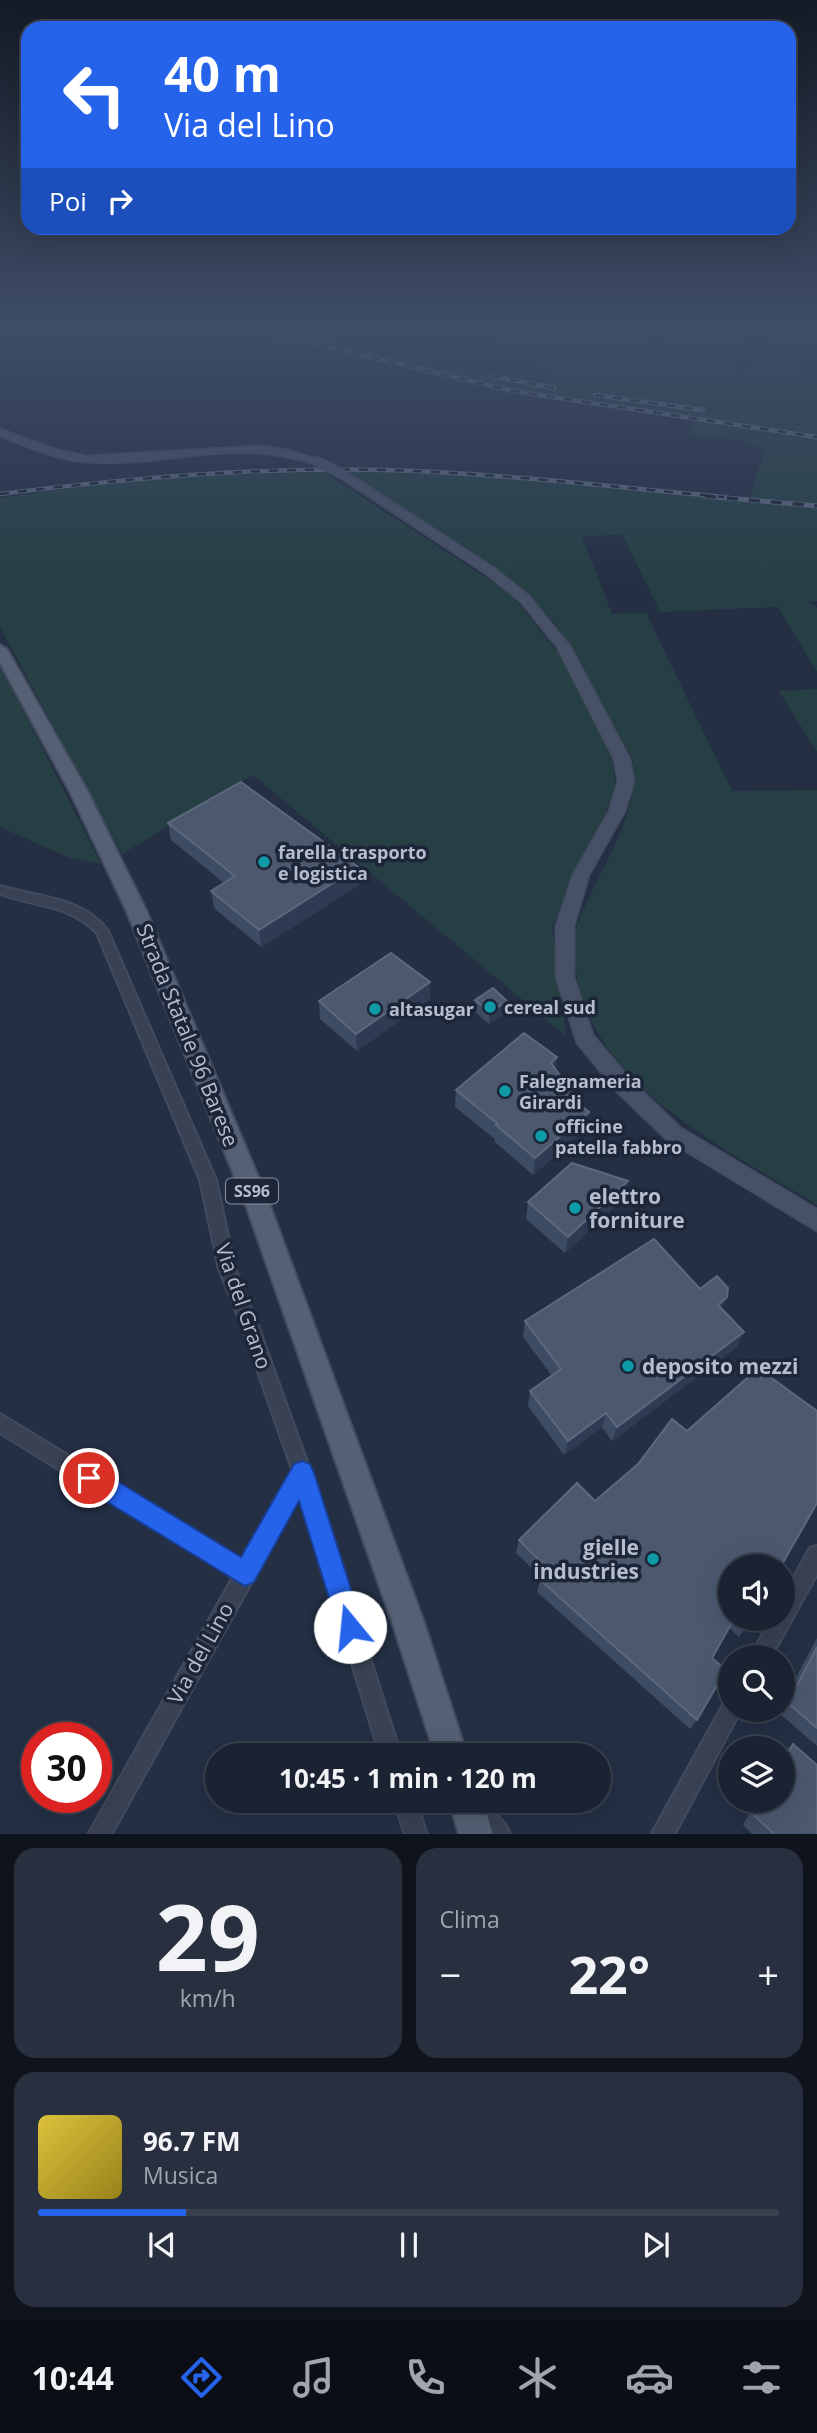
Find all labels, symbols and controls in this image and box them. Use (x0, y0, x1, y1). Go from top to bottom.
text: 40 m (164, 40, 281, 106)
icon: left (49, 49, 140, 140)
text: Via del Lino (164, 103, 335, 146)
icon: right (101, 182, 139, 220)
text: Poi (49, 183, 87, 219)
place label: farella trasporto e logistica (278, 840, 427, 885)
marker: farella trasporto e logistica (256, 854, 272, 870)
street label: Strada Statale 96 Barese (130, 919, 246, 1151)
place label: cereal sud (504, 995, 596, 1019)
place label: altasugar (389, 997, 474, 1021)
marker: cereal sud (482, 999, 498, 1015)
marker: altasugar (367, 1001, 383, 1017)
place label: Falegnameria Girardi (519, 1069, 642, 1114)
marker: Falegnameria Girardi (497, 1083, 513, 1099)
place label: officine patella fabbro (555, 1114, 682, 1159)
marker: officine patella fabbro (533, 1128, 549, 1144)
road number: SS96 (226, 1178, 278, 1204)
place label: elettro forniture (589, 1182, 685, 1234)
marker: elettro forniture (567, 1200, 583, 1216)
street label: Via del Grano (209, 1239, 279, 1373)
place label: deposito mezzi (642, 1352, 798, 1380)
marker: deposito mezzi (620, 1358, 636, 1374)
pin (59, 1448, 119, 1508)
icon: arrive (70, 1459, 108, 1497)
place label: gielle industries (533, 1533, 639, 1585)
marker: gielle industries (645, 1551, 661, 1567)
map controls (718, 1554, 795, 1813)
button: sound (718, 1554, 795, 1631)
position arrow (313, 1590, 387, 1664)
street label: Via del Lino (161, 1597, 239, 1709)
button: search (718, 1645, 795, 1722)
speed limit sign: 30 (21, 1722, 112, 1813)
button: layers (718, 1736, 795, 1813)
text: 10:45 · 1 min · 120 m (279, 1760, 537, 1796)
text: 29 (156, 1874, 260, 1998)
text: Clima (440, 1903, 500, 1935)
text: 22° (568, 1938, 650, 2009)
text: − (440, 1948, 461, 2000)
text: + (757, 1948, 779, 2000)
text: km/h (180, 1982, 236, 2014)
text: 96.7 FM (143, 2123, 241, 2159)
text: Musica (143, 2159, 218, 2191)
icon: previous (143, 2226, 181, 2264)
icon: pause (390, 2226, 428, 2264)
icon: next (637, 2226, 675, 2264)
icon: directions (177, 2353, 226, 2402)
icon: music (289, 2353, 338, 2402)
icon: phone (401, 2353, 450, 2402)
icon: climate (513, 2353, 562, 2402)
icon: car (625, 2353, 674, 2402)
icon: filters (737, 2353, 786, 2402)
text: 10:44 (31, 2356, 114, 2399)

